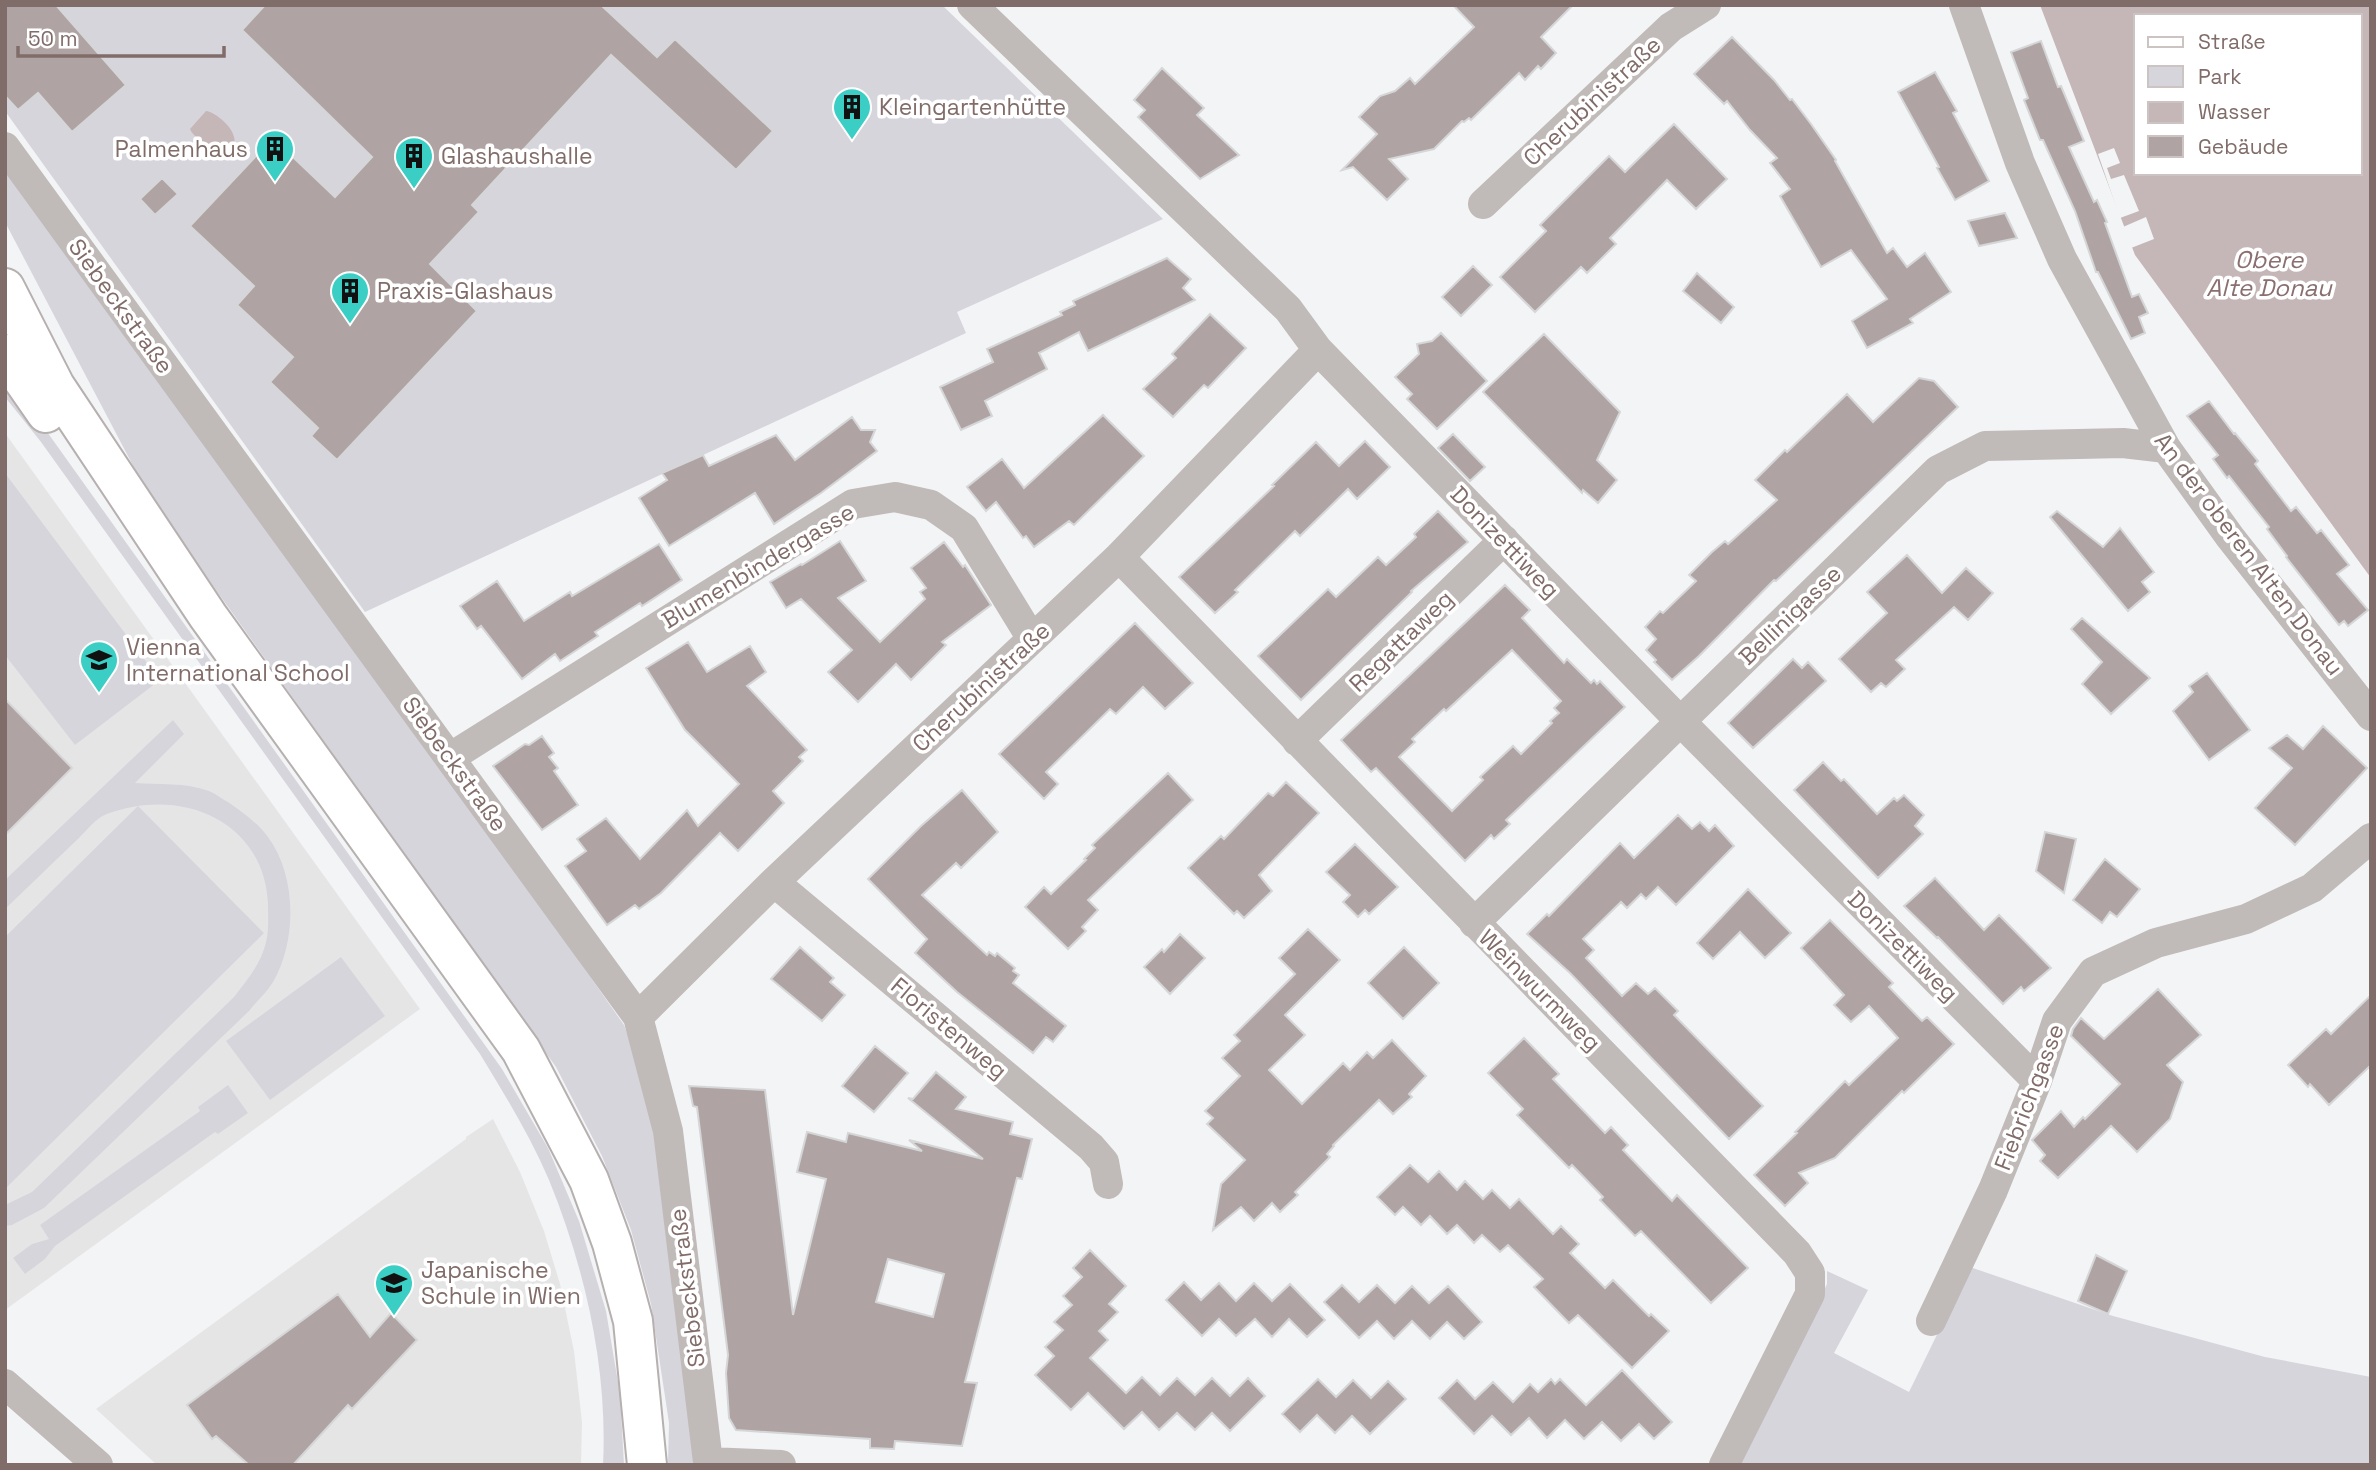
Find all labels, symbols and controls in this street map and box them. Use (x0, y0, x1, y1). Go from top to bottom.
scale bar (18, 14, 224, 58)
legend (2134, 14, 2362, 175)
text: 50 m (28, 25, 78, 52)
text: Straße (2198, 28, 2266, 55)
street label: Cherubinistraße (1517, 30, 1667, 172)
text: Park (2198, 63, 2242, 90)
building icon: Kleingartenhütte (831, 86, 873, 141)
place label: Kleingartenhütte (879, 92, 1066, 122)
text: Wasser (2198, 98, 2271, 125)
building icon: Palmenhaus (254, 128, 296, 183)
text: Gebäude (2198, 133, 2288, 160)
place label: Palmenhaus (115, 134, 248, 164)
building icon: Glashaushalle (393, 135, 435, 190)
place label: Glashaushalle (441, 141, 593, 171)
street label: Siebeckstraße (62, 233, 180, 379)
water label: Obere Alte Donau (2206, 244, 2333, 303)
building icon: Praxis-Glashaus (329, 270, 371, 325)
place label: Praxis-Glashaus (377, 276, 554, 306)
street label: An der oberen Alten Donau (2148, 427, 2350, 681)
street label: Donizettiweg (1444, 480, 1566, 604)
street label: Blumenbindergasse (656, 497, 860, 635)
street label: Bellinigasse (1732, 559, 1848, 671)
street label: Regattaweg (1342, 584, 1460, 698)
street label: Cherubinistraße (906, 616, 1056, 758)
place label: Vienna International School (126, 632, 350, 688)
school or university icon: Vienna International School (78, 639, 120, 694)
street label: Siebeckstraße (396, 691, 514, 837)
street label: Donizettiweg (1841, 884, 1965, 1008)
street label: Weinwurmweg (1473, 923, 1607, 1057)
street label: Floristenweg (885, 971, 1013, 1085)
street label: Fiebrichgasse (1987, 1020, 2071, 1174)
street label: Siebeckstraße (662, 1207, 712, 1369)
place label: Japanische Schule in Wien (421, 1255, 581, 1311)
school or university icon: Japanische Schule in Wien (373, 1262, 415, 1317)

